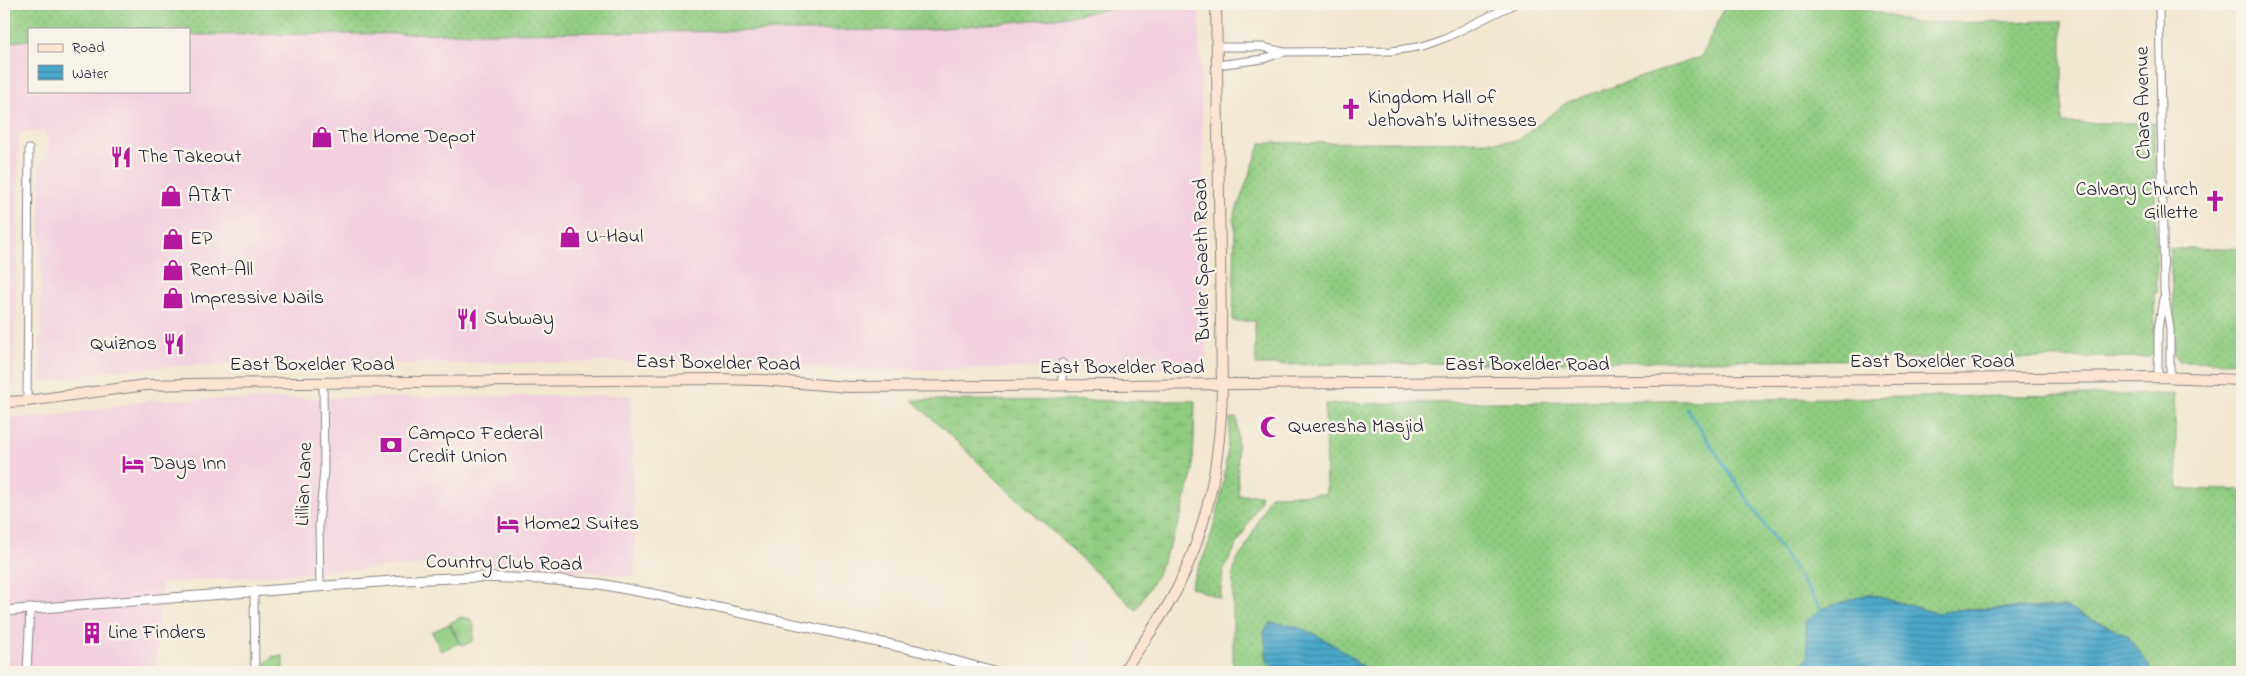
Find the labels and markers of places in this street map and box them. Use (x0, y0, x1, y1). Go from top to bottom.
place label: Kingdom Hall of Jehovah’s Witnesses (1368, 84, 1537, 136)
church icon: Kingdom Hall of Jehovah’s Witnesses (1338, 96, 1364, 122)
place label: The Home Depot (338, 123, 476, 152)
shop icon: The Home Depot (309, 124, 335, 150)
place label: The Takeout (138, 143, 242, 172)
restaurant icon: The Takeout (108, 144, 134, 170)
place label: Calvary Church Gillette (2076, 176, 2198, 228)
place label: AT&T (188, 182, 232, 211)
shop icon: AT&T (158, 183, 184, 209)
church icon: Calvary Church Gillette (2202, 188, 2228, 214)
place label: U-Haul (586, 223, 643, 252)
shop icon: U-Haul (557, 224, 583, 250)
place label: EP (190, 225, 213, 254)
shop icon: EP (160, 226, 186, 252)
place label: Rent-All (190, 256, 253, 285)
shop icon: Rent-All (160, 257, 186, 283)
place label: Impressive Nails (190, 284, 324, 313)
shop icon: Impressive Nails (160, 285, 186, 311)
place label: Subway (484, 305, 554, 334)
restaurant icon: Subway (454, 306, 480, 332)
place label: Quiznos (90, 330, 157, 359)
restaurant icon: Quiznos (161, 331, 187, 357)
place label: Queresha Masjid (1288, 413, 1424, 442)
mosque icon: Queresha Masjid (1258, 414, 1284, 440)
place label: Campco Federal Credit Union (408, 420, 543, 472)
bank icon: Campco Federal Credit Union (378, 432, 404, 458)
place label: Days Inn (149, 450, 226, 479)
hotel icon: Days Inn (120, 451, 146, 477)
place label: Home2 Suites (524, 510, 639, 539)
hotel icon: Home2 Suites (495, 511, 521, 537)
place label: Line Finders (108, 619, 206, 648)
building icon: Line Finders (79, 620, 105, 646)

